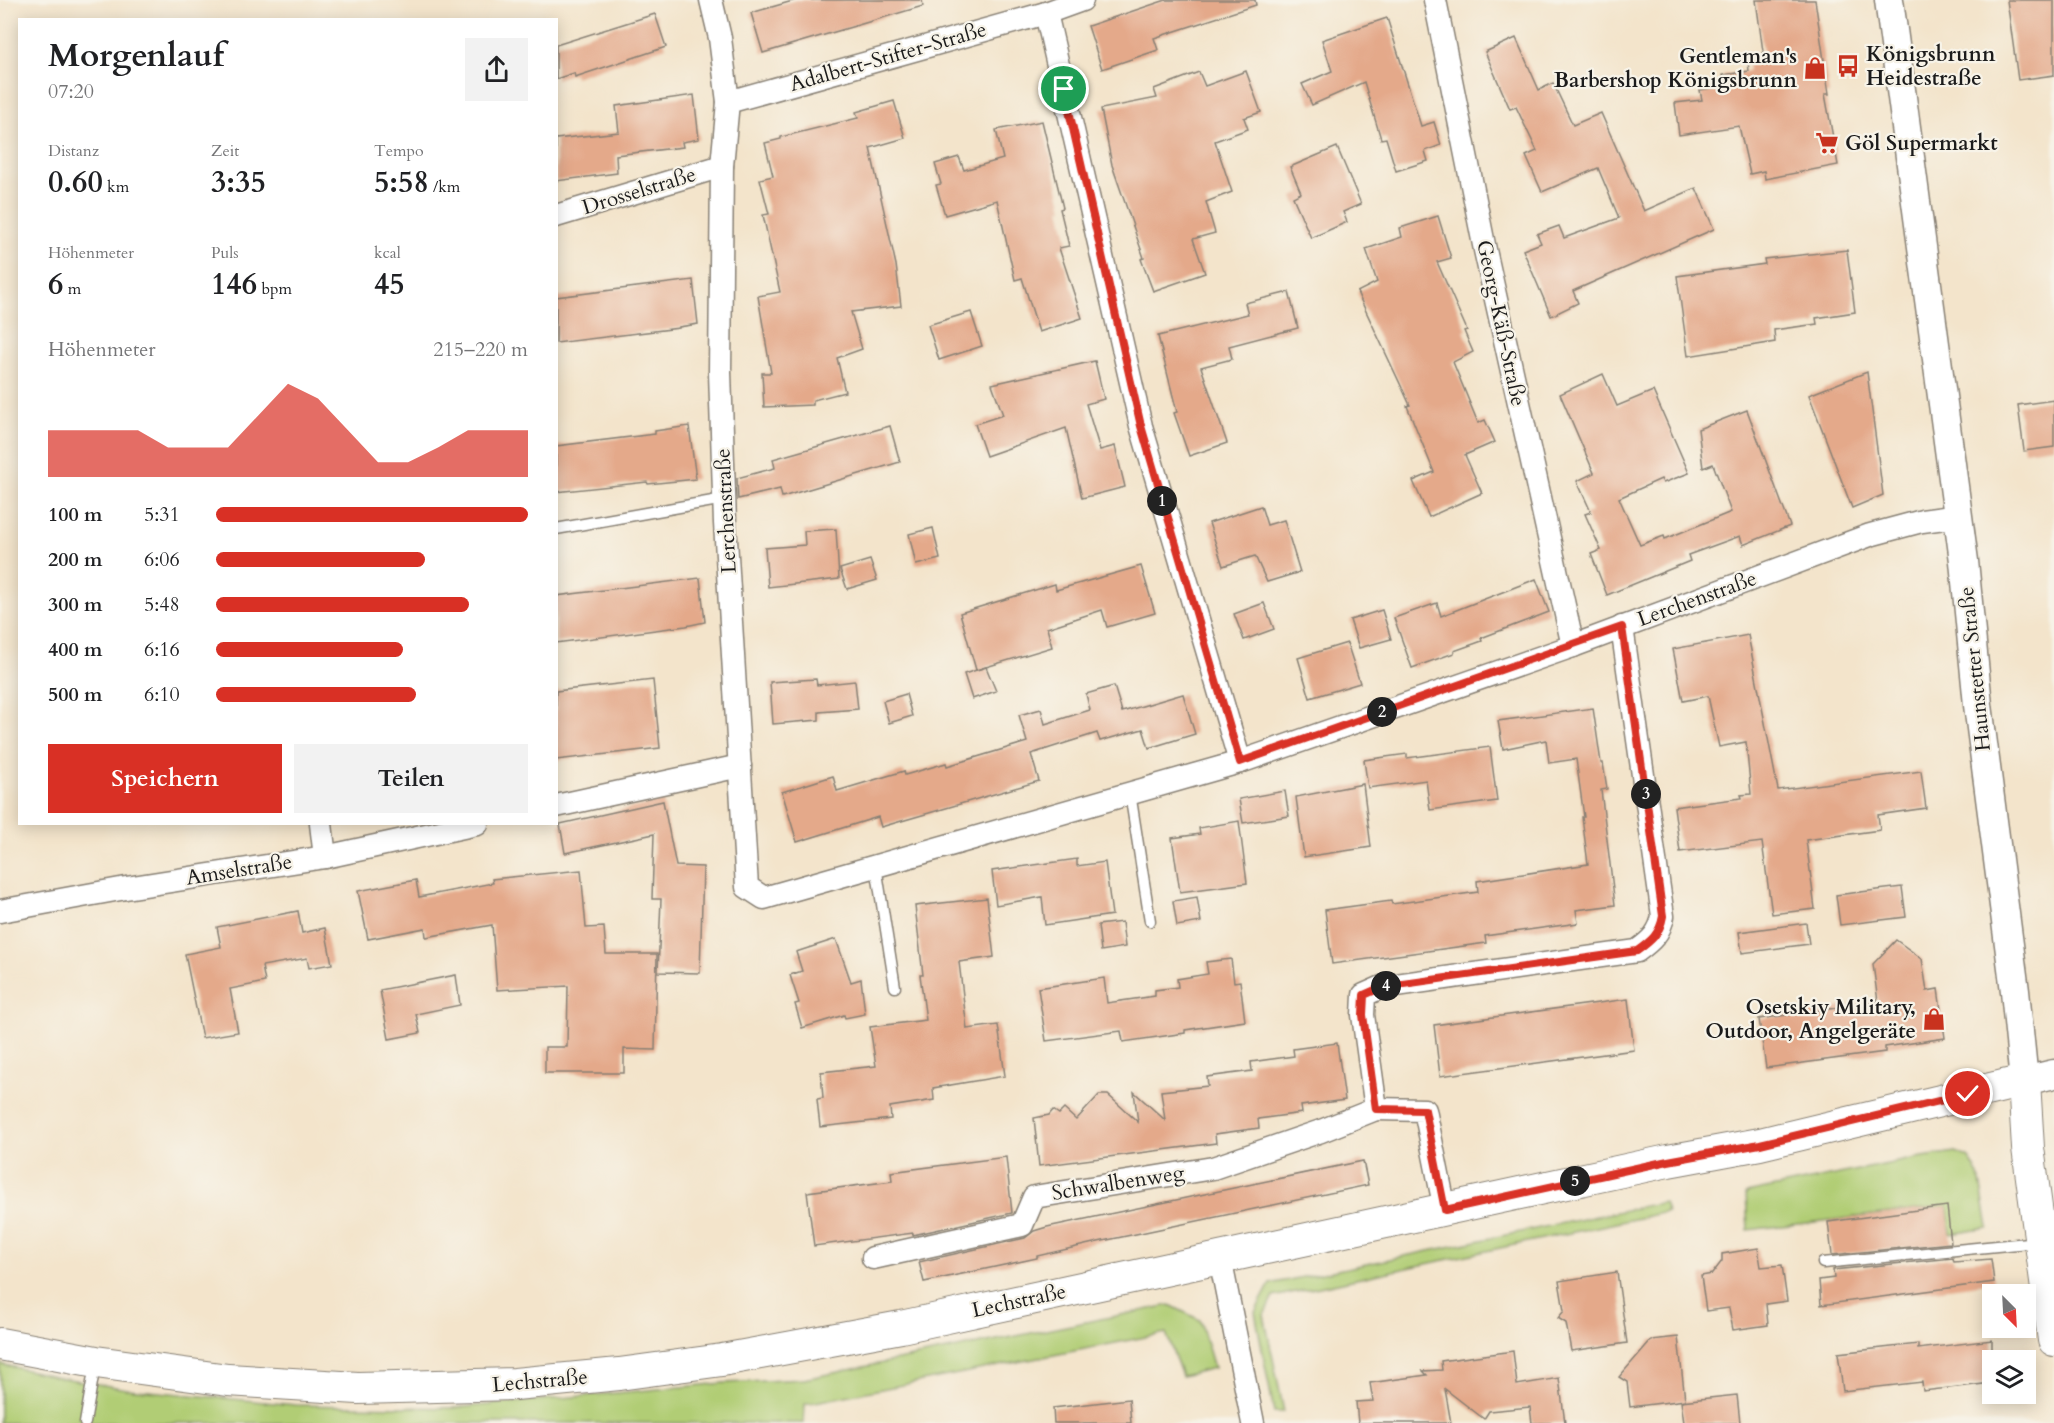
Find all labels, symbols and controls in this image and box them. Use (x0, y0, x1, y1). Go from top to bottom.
street label: Adalbert-Stifter-Straße (786, 15, 990, 99)
text: Morgenlauf (48, 33, 224, 78)
button: share (465, 38, 528, 101)
place label: Königsbrunn Heidestraße (1866, 40, 1996, 93)
place label: Gentleman's Barbershop Königsbrunn (1554, 42, 1797, 95)
bus stop icon: Königsbrunn Heidestraße (1835, 53, 1861, 79)
shop icon: Gentleman's Barbershop Königsbrunn (1802, 55, 1828, 81)
pin (1038, 63, 1089, 114)
icon: arrive (1047, 72, 1080, 105)
text: 07:20 (48, 78, 94, 105)
place label: Göl Supermarkt (1845, 129, 1998, 158)
supermarket icon: Göl Supermarkt (1814, 130, 1840, 156)
text: Distanz (48, 140, 99, 162)
text: Zeit (211, 140, 239, 162)
text: Tempo (374, 140, 424, 162)
street label: Drosselstraße (579, 160, 699, 222)
text: 0.60 (48, 162, 103, 203)
text: 3:35 (211, 162, 266, 203)
text: 5:58 (374, 162, 429, 203)
text: km (103, 176, 129, 198)
text: /km (429, 176, 460, 198)
street label: Georg-Käß-Straße (1469, 237, 1533, 409)
text: Höhenmeter (48, 242, 134, 264)
text: Puls (211, 242, 239, 264)
text: kcal (374, 242, 401, 264)
text: 6 (48, 264, 63, 305)
text: 146 (211, 264, 257, 305)
text: 45 (374, 264, 405, 305)
text: m (63, 278, 81, 300)
text: bpm (257, 278, 292, 300)
text: Höhenmeter (48, 336, 156, 363)
text: 215–220 m (433, 336, 528, 363)
street label: Lerchenstraße (708, 448, 744, 574)
pin: 1 (1147, 486, 1177, 516)
text: 1 (1158, 490, 1166, 512)
text: 100 m (48, 501, 103, 528)
text: 5:31 (144, 501, 180, 528)
text: 200 m (48, 546, 103, 573)
text: 6:06 (144, 546, 180, 573)
street label: Lerchenstraße (1633, 564, 1761, 634)
street label: Haunstetter Straße (1952, 585, 1998, 753)
text: 300 m (48, 591, 103, 618)
text: 5:48 (144, 591, 180, 618)
text: 400 m (48, 636, 103, 663)
text: 6:16 (144, 636, 180, 663)
text: 500 m (48, 681, 103, 708)
text: 6:10 (144, 681, 180, 708)
pin: 2 (1367, 697, 1397, 727)
text: 2 (1378, 701, 1386, 723)
button: Speichern (48, 744, 282, 813)
button: Teilen (294, 744, 528, 813)
pin: 3 (1631, 779, 1661, 809)
text: 3 (1642, 783, 1650, 805)
street label: Amselstraße (184, 847, 294, 893)
pin: 4 (1371, 971, 1401, 1001)
text: 4 (1382, 975, 1390, 997)
place label: Osetskiy Military, Outdoor, Angelgeräte (1705, 993, 1916, 1046)
shop icon: Osetskiy Military, Outdoor, Angelgeräte (1921, 1006, 1947, 1032)
pin (1942, 1068, 1993, 1119)
icon: check (1951, 1077, 1984, 1110)
street label: Schwalbenweg (1050, 1158, 1187, 1208)
pin: 5 (1560, 1166, 1590, 1196)
text: 5 (1571, 1170, 1579, 1192)
street label: Lechstraße (969, 1277, 1069, 1325)
north arrow (1982, 1284, 2036, 1338)
map controls (1982, 1284, 2036, 1404)
button: layers (1982, 1350, 2036, 1404)
street label: Lechstraße (491, 1362, 589, 1400)

